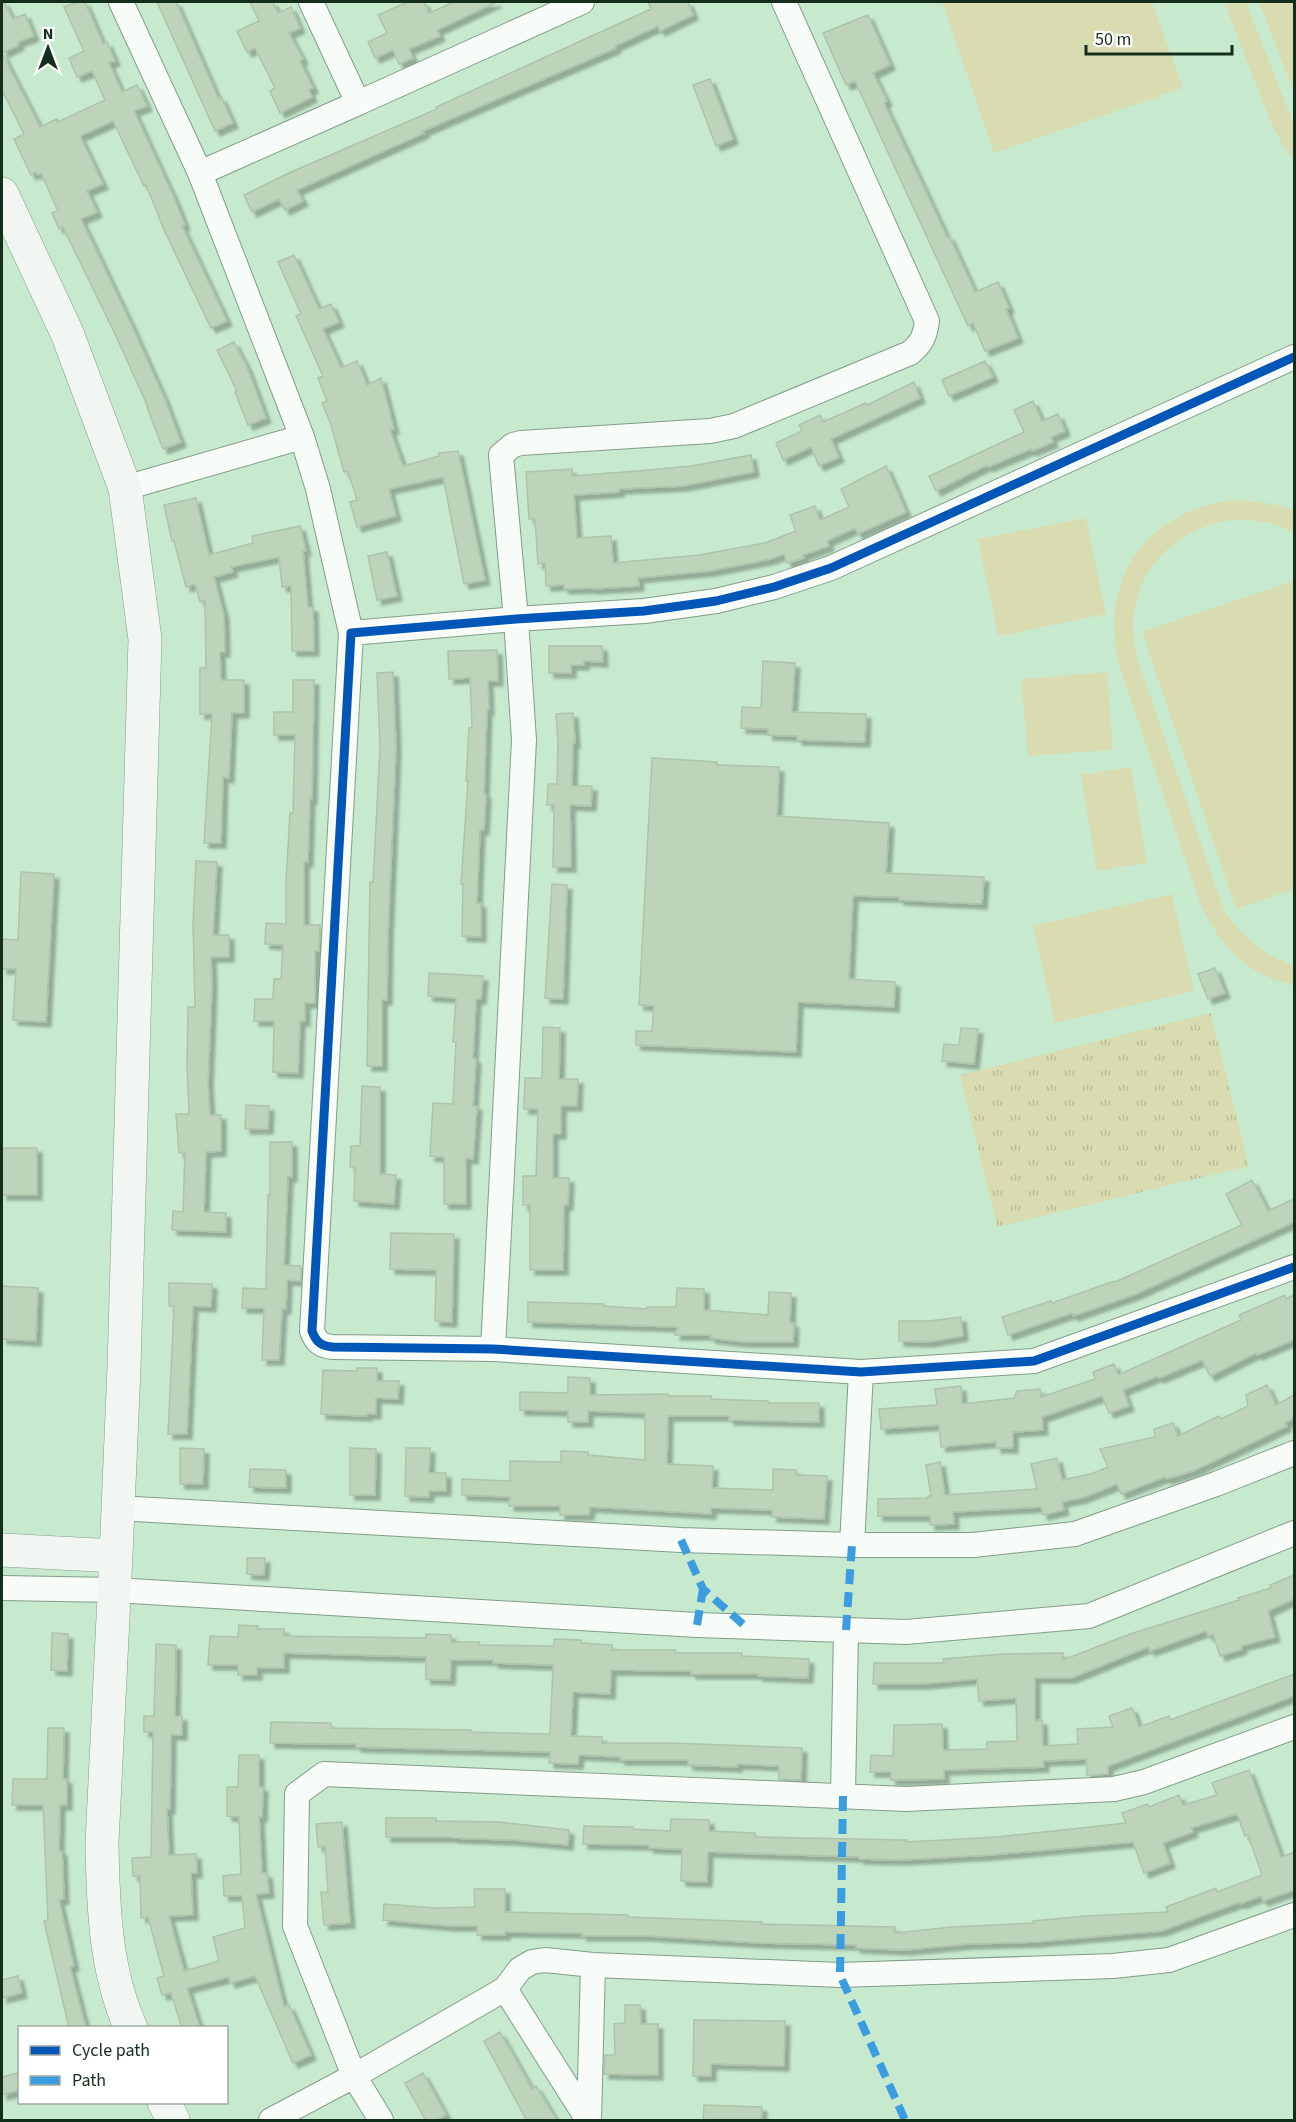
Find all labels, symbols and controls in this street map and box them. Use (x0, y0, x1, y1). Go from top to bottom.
north arrow (18, 18, 78, 78)
scale bar (1086, 18, 1232, 56)
text: N (43, 23, 53, 45)
text: 50 m (1095, 27, 1131, 52)
legend (18, 2026, 228, 2104)
text: Cycle path (72, 2038, 150, 2063)
text: Path (72, 2068, 106, 2093)

